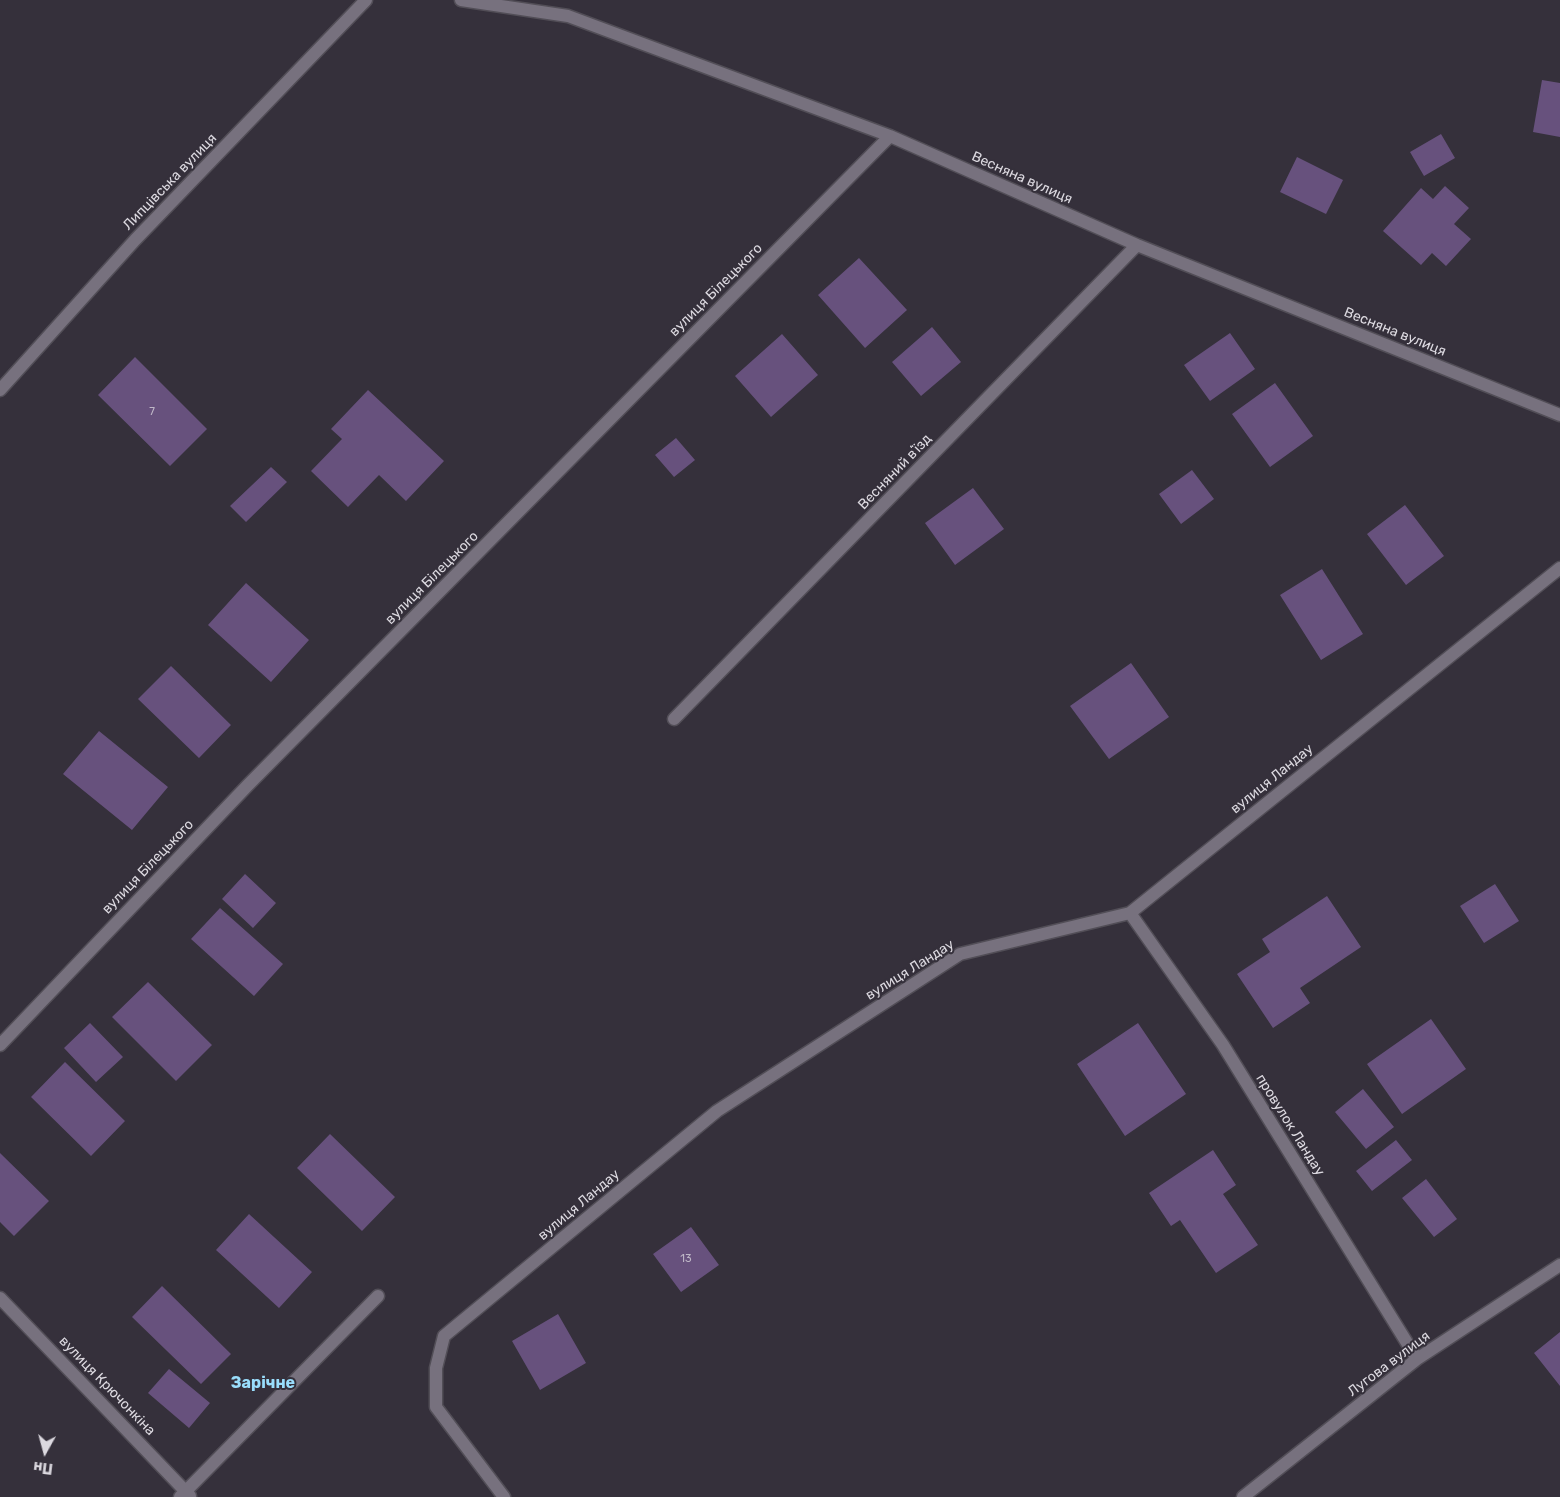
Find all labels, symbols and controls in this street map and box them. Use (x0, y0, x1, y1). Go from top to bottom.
street label: Липцівська вулиця (119, 130, 221, 234)
street label: Весняна вулиця (969, 148, 1075, 208)
street label: вулиця Білецького (666, 240, 766, 340)
street label: Весняна вулиця (1341, 304, 1449, 360)
house number: 7 (149, 405, 155, 419)
street label: Весняний вʼїзд (855, 431, 935, 513)
street label: вулиця Білецького (382, 528, 482, 628)
street label: вулиця Ландау (1227, 741, 1317, 817)
street label: вулиця Білецького (99, 816, 197, 918)
street label: вулиця Ландау (863, 936, 957, 1004)
street label: провулок Ландау (1252, 1071, 1328, 1179)
street label: вулиця Ландау (535, 1166, 623, 1244)
house number: 13 (680, 1252, 692, 1266)
street label: Лугова вулиця (1345, 1328, 1433, 1400)
street label: вулиця Крючонкіна (55, 1333, 159, 1439)
district label: Зарічне (231, 1373, 295, 1393)
north arrow (20, 1427, 70, 1477)
text: Пн (32, 1458, 54, 1477)

